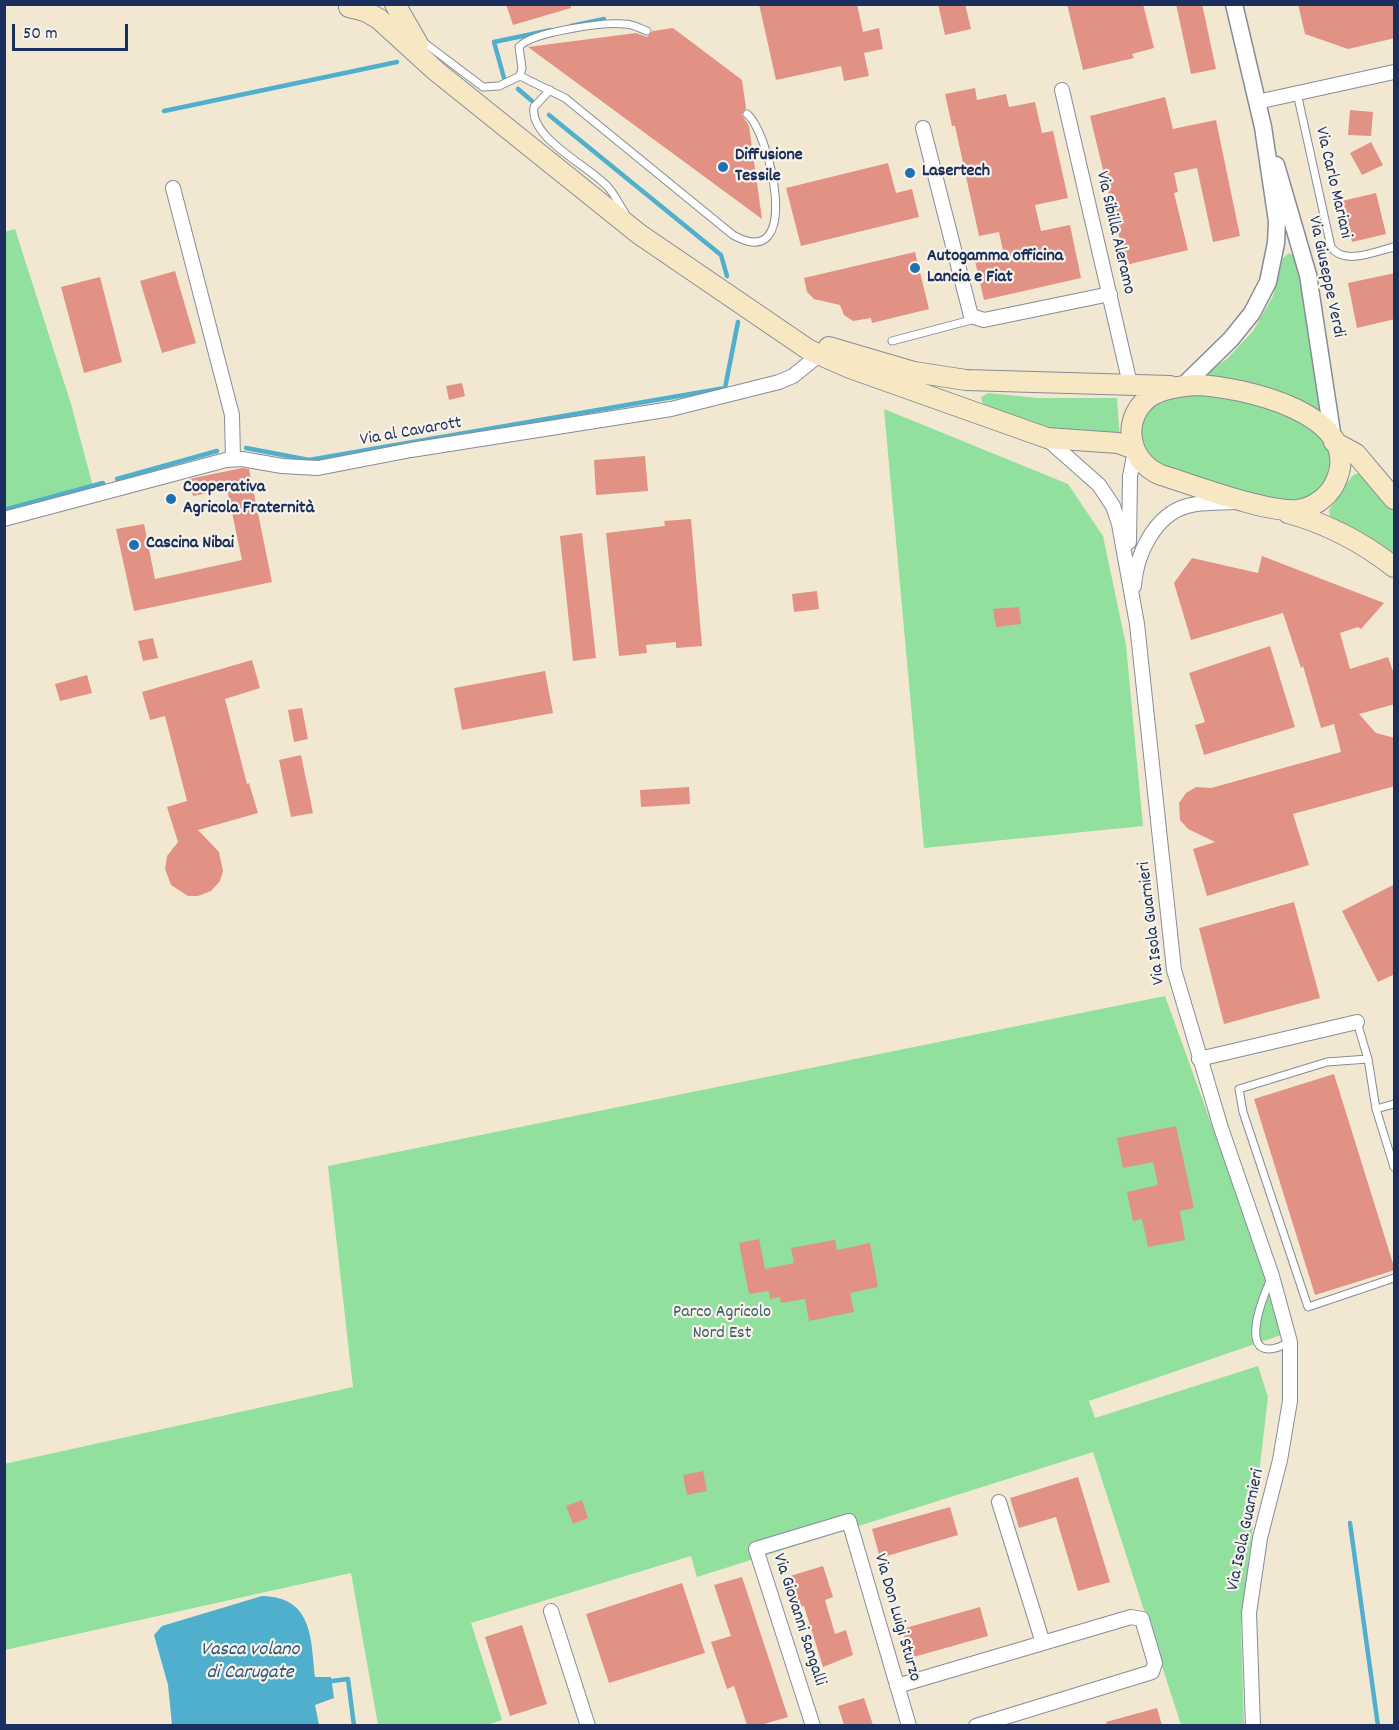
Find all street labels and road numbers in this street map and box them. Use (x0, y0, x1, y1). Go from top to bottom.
street label: Via Carlo Mariani (1309, 125, 1355, 241)
street label: Via Sibilla Aleramo (1089, 169, 1139, 297)
street label: Via Giuseppe Verdi (1302, 214, 1348, 340)
street label: Via al Cavarott (359, 413, 463, 453)
street label: Via Isola Guarnieri (1135, 860, 1171, 986)
street label: Via Isola Guarnieri (1224, 1467, 1270, 1593)
street label: Via Giovanni Sangalli (766, 1551, 830, 1689)
street label: Via Don Luigi Sturzo (867, 1552, 925, 1684)

